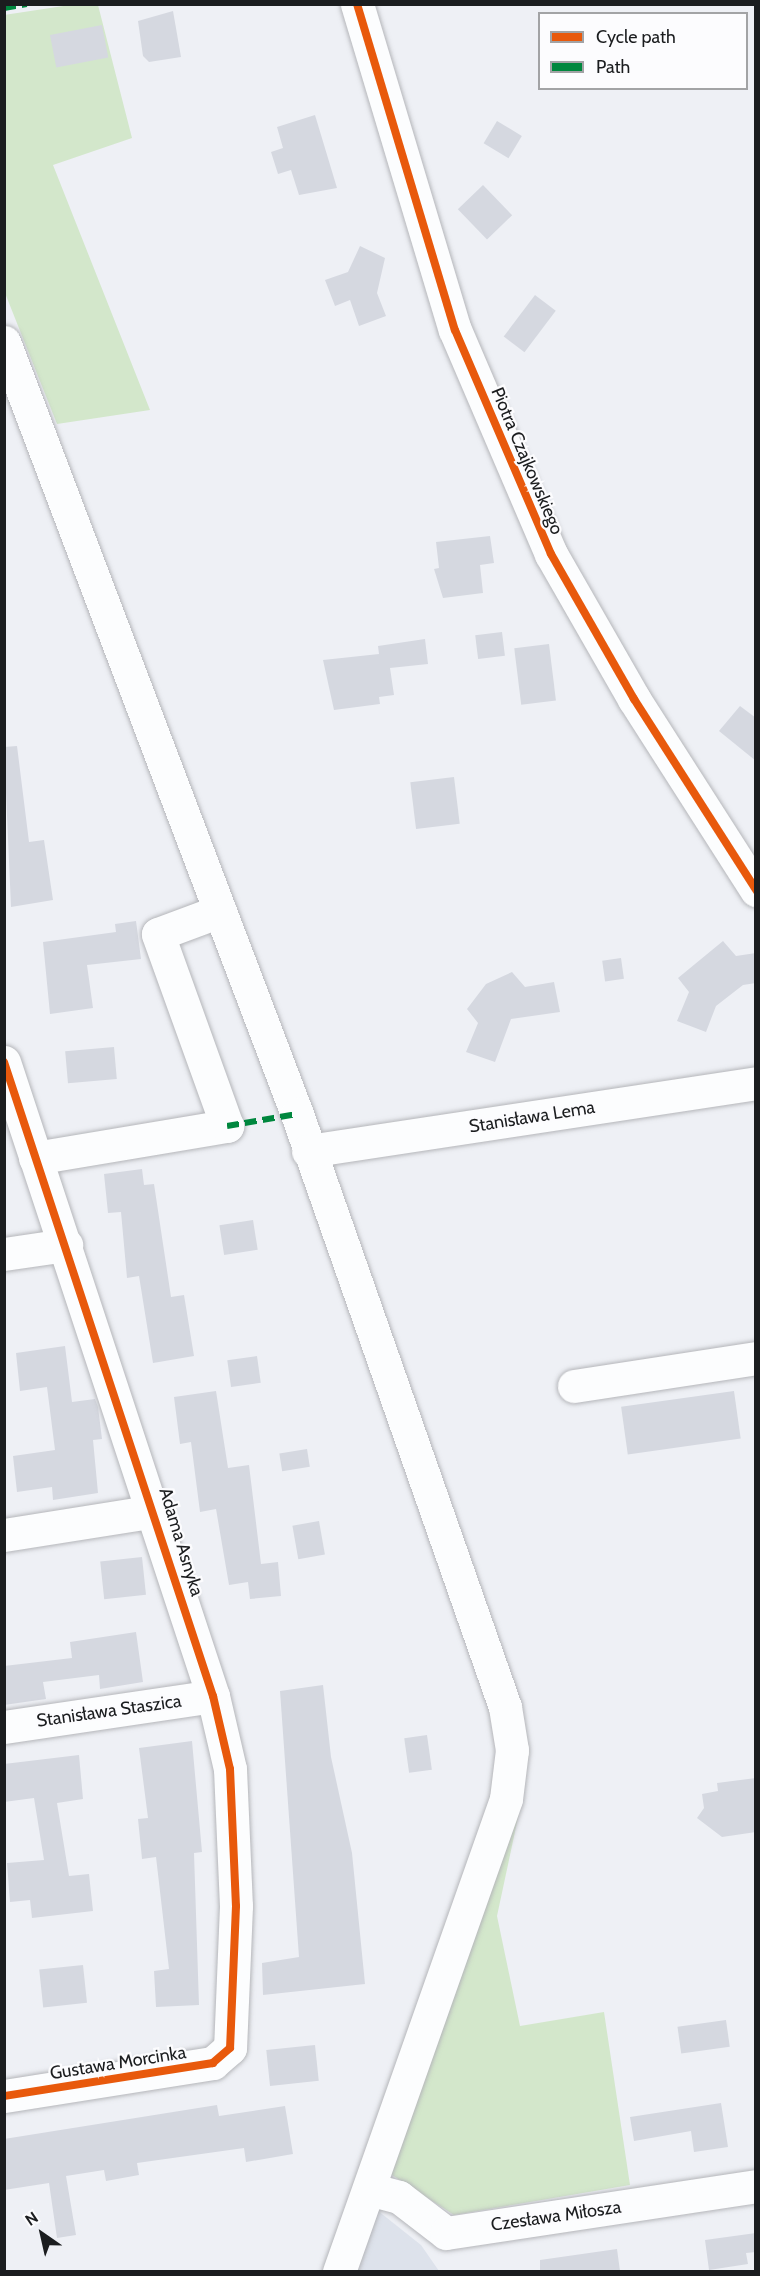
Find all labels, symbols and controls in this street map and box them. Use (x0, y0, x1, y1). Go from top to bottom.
legend (538, 12, 748, 90)
text: Cycle path (596, 26, 676, 48)
text: Path (596, 56, 630, 78)
street label: Piotra Czajkowskiego (486, 384, 568, 538)
street label: Stanisława Lema (468, 1096, 596, 1138)
street label: Adama Asnyka (154, 1485, 208, 1599)
street label: Stanisława Staszica (35, 1690, 183, 1732)
street label: Gustawa Morcinka (48, 2042, 188, 2084)
street label: Czesława Miłosza (489, 2196, 623, 2236)
north arrow (12, 2204, 72, 2264)
text: N (22, 2208, 42, 2230)

